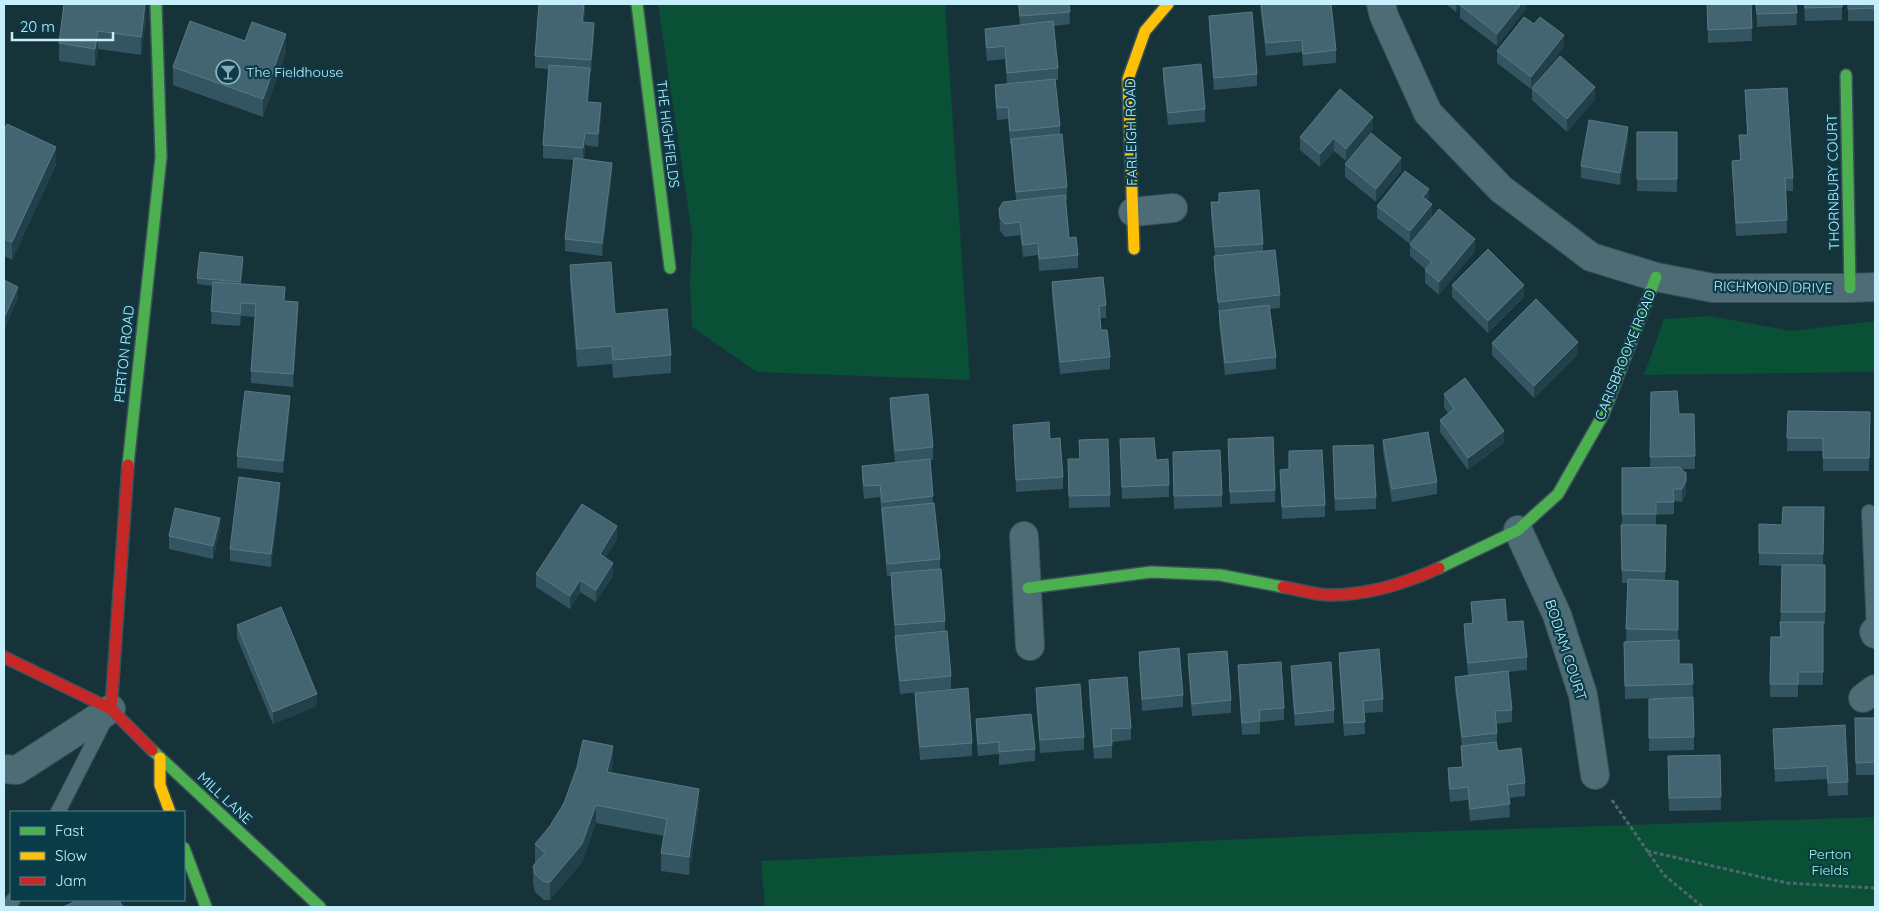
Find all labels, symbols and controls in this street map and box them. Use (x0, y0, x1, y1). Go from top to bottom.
scale bar (12, 10, 114, 42)
text: 20 m (20, 17, 55, 36)
bar icon: The Fieldhouse (215, 59, 241, 85)
place label: The Fieldhouse (246, 63, 343, 81)
street label: FARLEIGH ROAD (1121, 78, 1141, 186)
street label: THE HIGHFIELDS (652, 79, 684, 189)
street label: THORNBURY COURT (1823, 114, 1843, 250)
street label: RICHMOND DRIVE (1714, 277, 1833, 297)
street label: CARISBROOKE ROAD (1591, 287, 1659, 423)
street label: PERTON ROAD (110, 305, 138, 403)
street label: BODIAM COURT (1541, 597, 1591, 703)
street label: MILL LANE (194, 768, 256, 828)
legend (10, 811, 185, 901)
text: Fast (55, 821, 84, 840)
park label: Perton Fields (1809, 845, 1851, 879)
text: Slow (55, 846, 87, 865)
text: Jam (55, 871, 86, 890)

